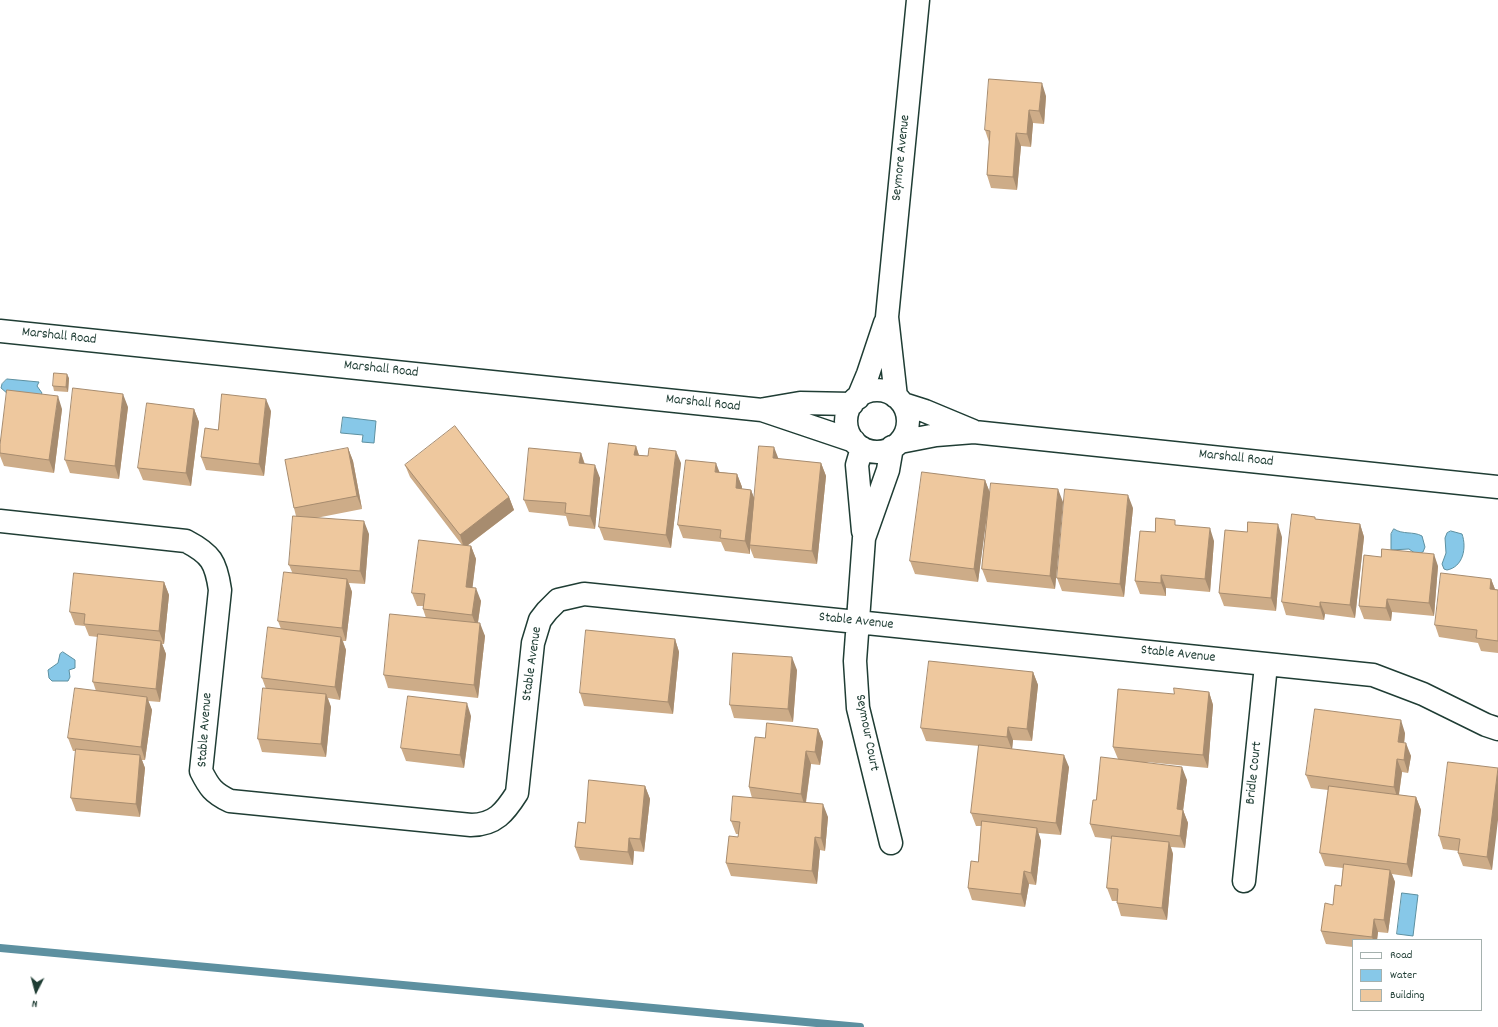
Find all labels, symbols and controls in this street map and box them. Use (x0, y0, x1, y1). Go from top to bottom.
street label: Seymore Avenue (889, 114, 915, 202)
street label: Marshall Road (21, 325, 97, 349)
street label: Marshall Road (343, 358, 419, 382)
street label: Marshall Road (665, 392, 741, 416)
street label: Marshall Road (1198, 447, 1274, 471)
street label: Stable Avenue (818, 610, 894, 634)
street label: Stable Avenue (519, 626, 547, 702)
street label: Stable Avenue (1140, 643, 1216, 667)
street label: Stable Avenue (195, 692, 217, 768)
street label: Seymour Court (850, 693, 882, 773)
street label: Bridle Court (1243, 741, 1267, 805)
legend (1352, 939, 1482, 1011)
text: Road (1390, 947, 1412, 964)
text: Water (1390, 967, 1417, 984)
north arrow (16, 971, 56, 1011)
text: Building (1390, 987, 1425, 1004)
text: N (31, 995, 38, 1011)

